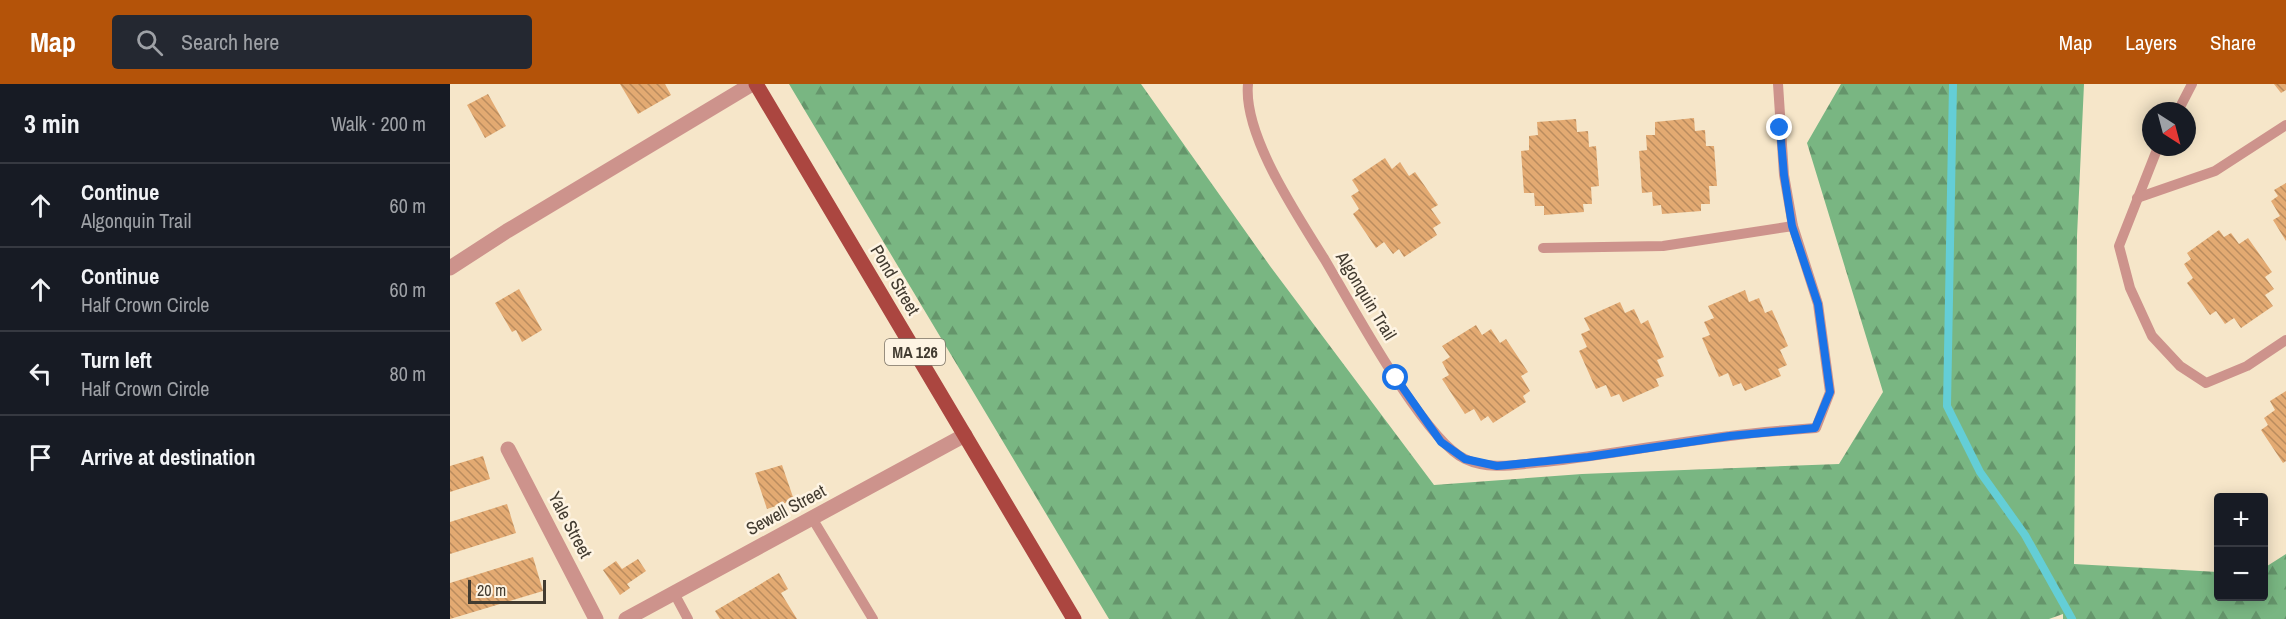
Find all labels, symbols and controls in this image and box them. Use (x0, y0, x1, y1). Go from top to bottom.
search box (112, 15, 532, 69)
text: Map (30, 23, 76, 61)
icon: search (133, 26, 166, 59)
text: Search here (181, 27, 279, 57)
text: Map (2059, 28, 2092, 57)
text: Layers (2125, 28, 2177, 57)
text: Share (2210, 28, 2256, 57)
north arrow (2142, 102, 2196, 156)
text: 3 min (24, 106, 80, 141)
text: Walk · 200 m (331, 110, 426, 137)
route end (1766, 114, 1792, 140)
text: Continue (81, 177, 159, 207)
icon: ahead (24, 189, 57, 222)
text: 60 m (390, 192, 426, 219)
text: Algonquin Trail (81, 207, 191, 234)
street label: Pond Street (865, 240, 926, 320)
street label: Algonquin Trail (1330, 246, 1403, 345)
text: Continue (81, 261, 159, 291)
icon: ahead (24, 273, 57, 306)
text: 60 m (390, 276, 426, 303)
text: Half Crown Circle (81, 291, 209, 318)
road number: MA 126 (885, 339, 945, 365)
text: Turn left (81, 345, 152, 375)
icon: left (24, 357, 57, 390)
text: 80 m (390, 360, 426, 387)
route start (1382, 364, 1408, 390)
text: Half Crown Circle (81, 375, 209, 402)
icon: arrive (24, 441, 57, 474)
text: Arrive at destination (81, 442, 255, 472)
street label: Sewell Street (742, 478, 830, 541)
street label: Yale Street (543, 487, 598, 562)
map controls (2214, 493, 2268, 601)
button: + (2214, 493, 2268, 547)
button: − (2214, 547, 2268, 601)
scale bar (468, 577, 546, 604)
text: 20 m (477, 579, 506, 601)

